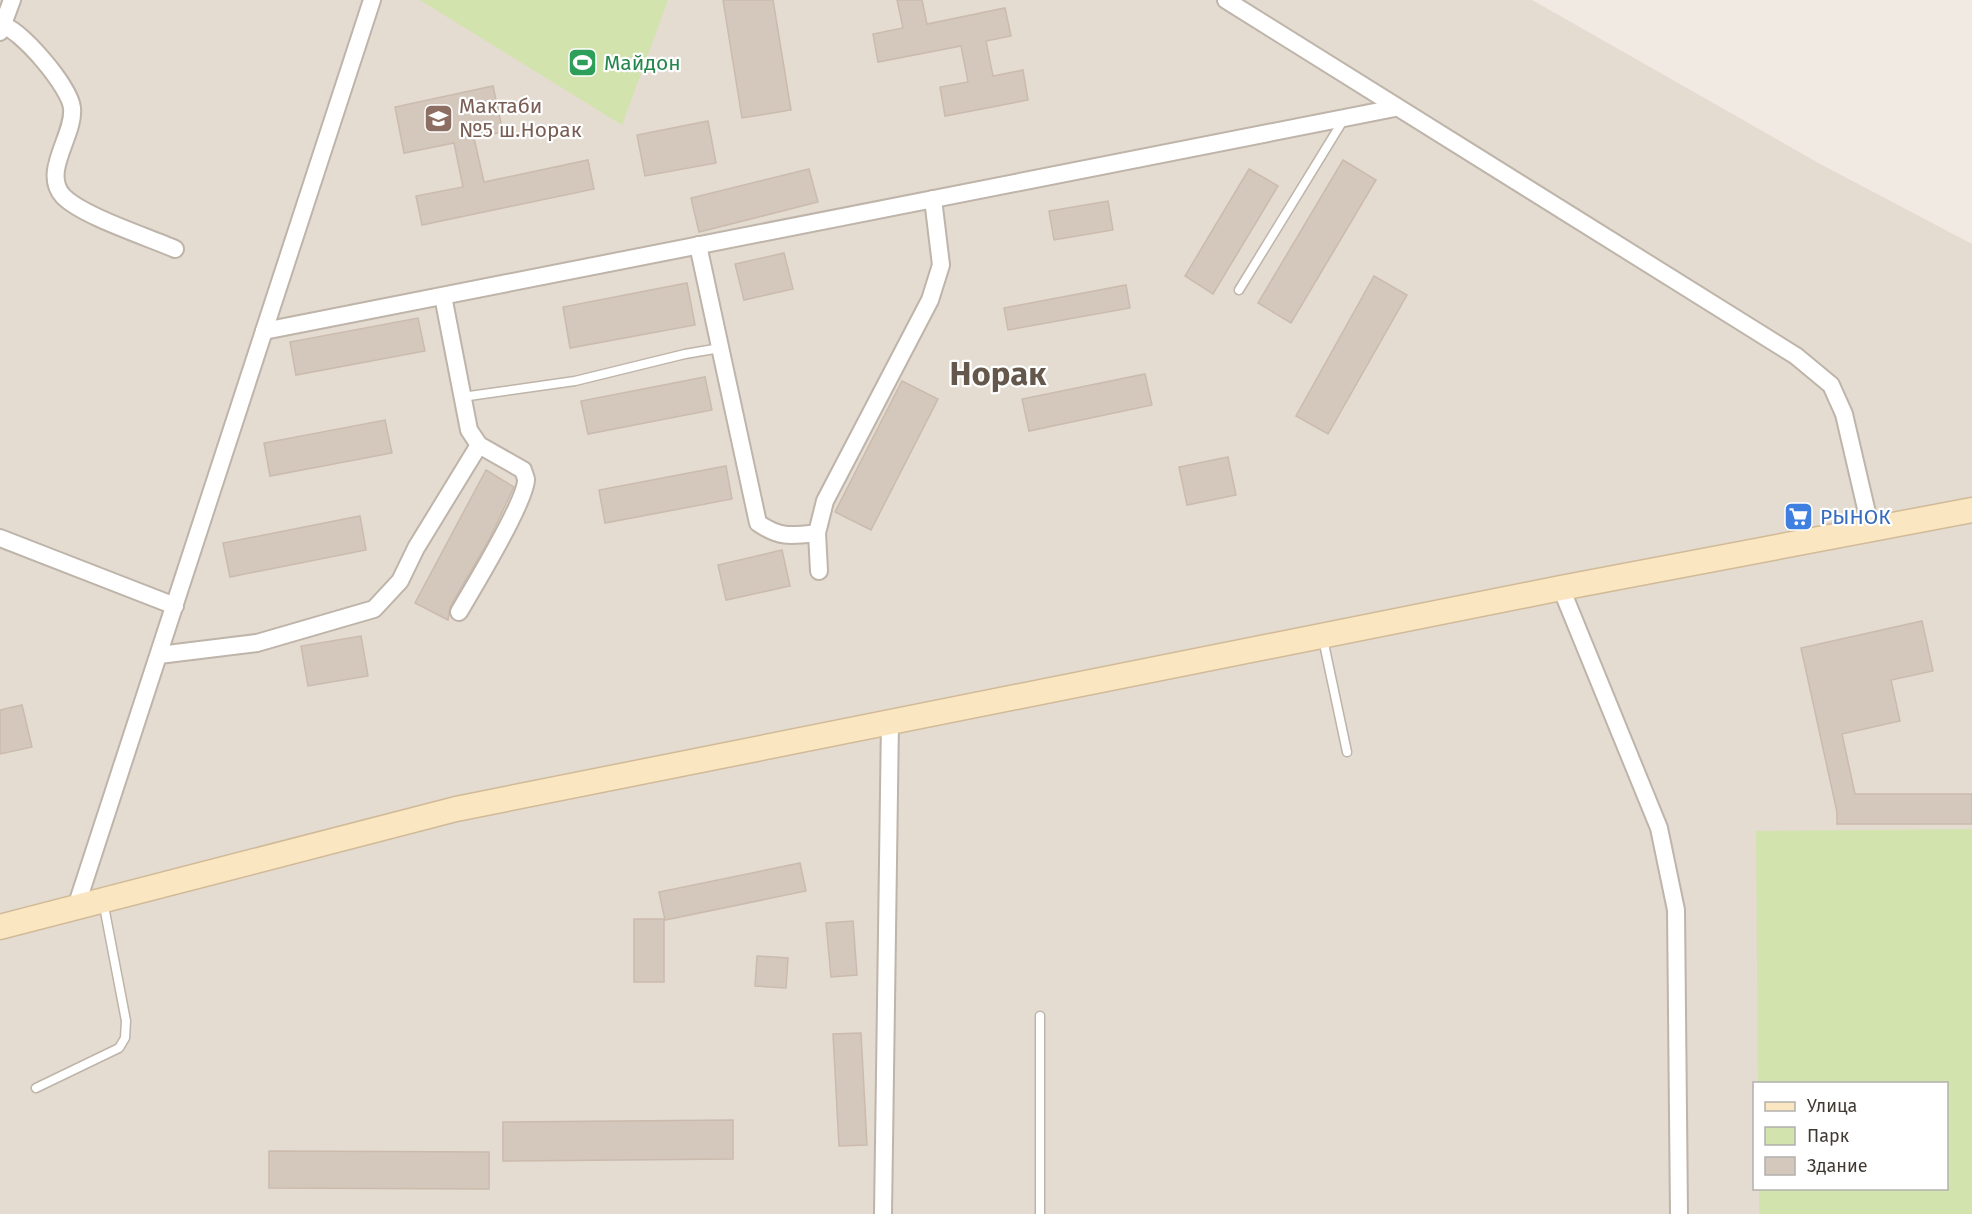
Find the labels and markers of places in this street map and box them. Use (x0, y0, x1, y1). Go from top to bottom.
sports icon: Майдон (567, 47, 599, 79)
place label: Майдон (604, 50, 681, 76)
place label: Мактаби №5 ш.Норак (459, 93, 582, 143)
school or university icon: Мактаби №5 ш.Норак (422, 102, 454, 134)
supermarket icon: РЫНОК (1783, 501, 1815, 533)
place label: РЫНОК (1820, 504, 1891, 530)

